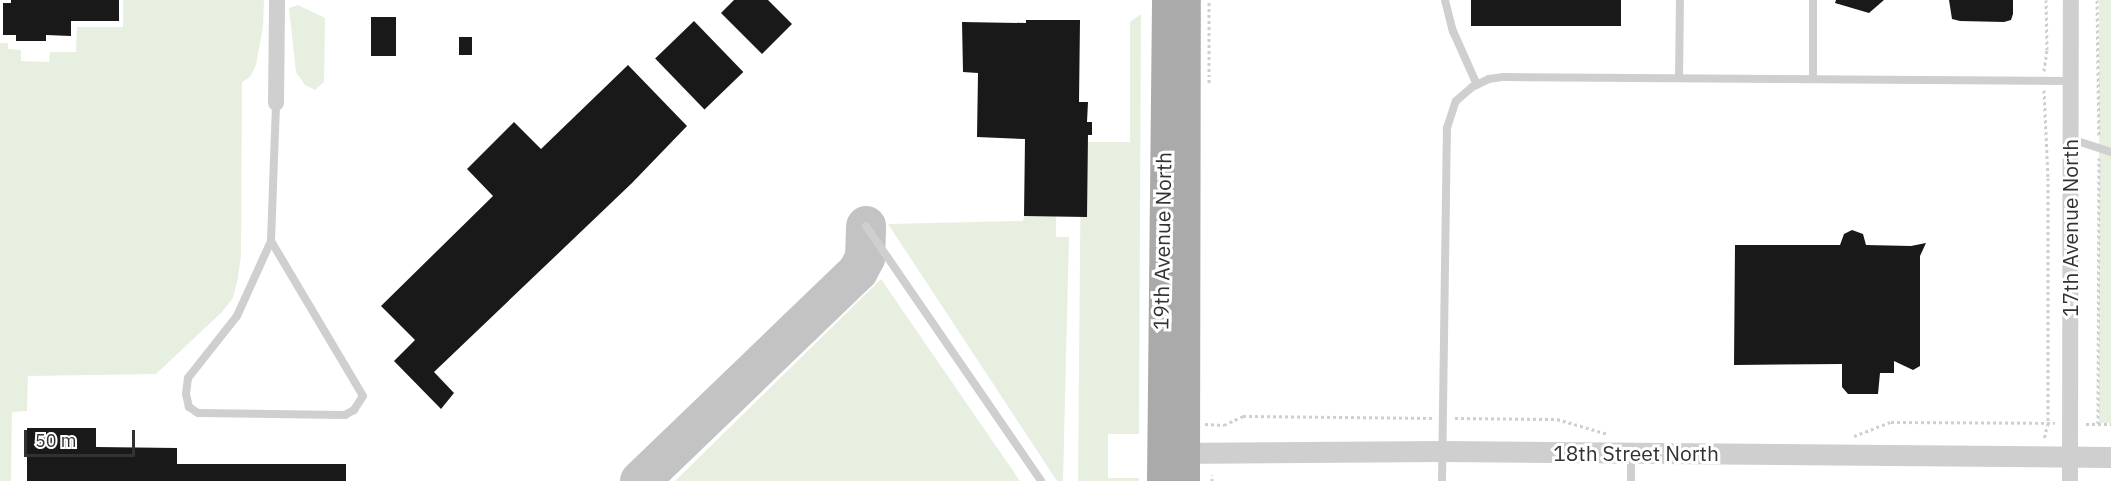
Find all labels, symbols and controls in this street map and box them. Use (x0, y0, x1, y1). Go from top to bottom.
street label: 17th Avenue North (2057, 139, 2083, 317)
street label: 19th Avenue North (1148, 152, 1176, 330)
scale bar (27, 418, 138, 456)
text: 50 m (35, 429, 77, 452)
street label: 18th Street North (1553, 440, 1719, 466)

